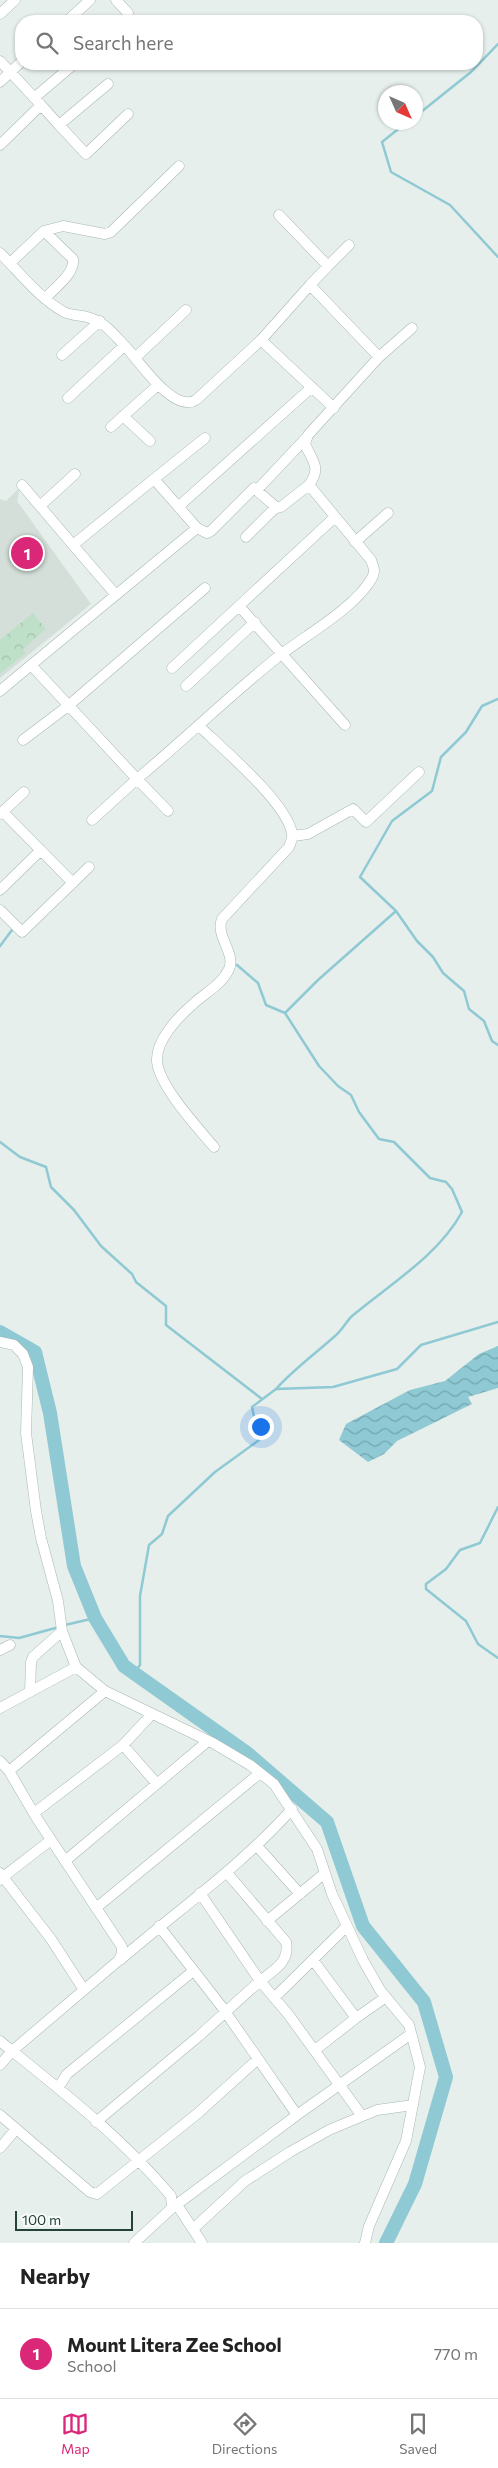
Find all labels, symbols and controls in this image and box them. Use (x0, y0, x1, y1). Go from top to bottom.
search box (15, 15, 483, 70)
icon: search (33, 29, 61, 57)
text: Search here (73, 31, 173, 54)
north arrow (378, 85, 423, 130)
pin: 1 (11, 534, 43, 572)
your location (248, 1414, 274, 1440)
scale bar (15, 2208, 132, 2231)
text: 100 m (22, 2211, 61, 2228)
text: Nearby (20, 2263, 90, 2288)
text: Mount Litera Zee School (67, 2333, 282, 2356)
text: 1 (32, 2344, 40, 2363)
text: 770 m (434, 2344, 478, 2363)
text: School (67, 2356, 117, 2375)
tab: Map (61, 2410, 90, 2457)
tab: Directions (212, 2410, 277, 2457)
tab: Saved (399, 2410, 437, 2457)

